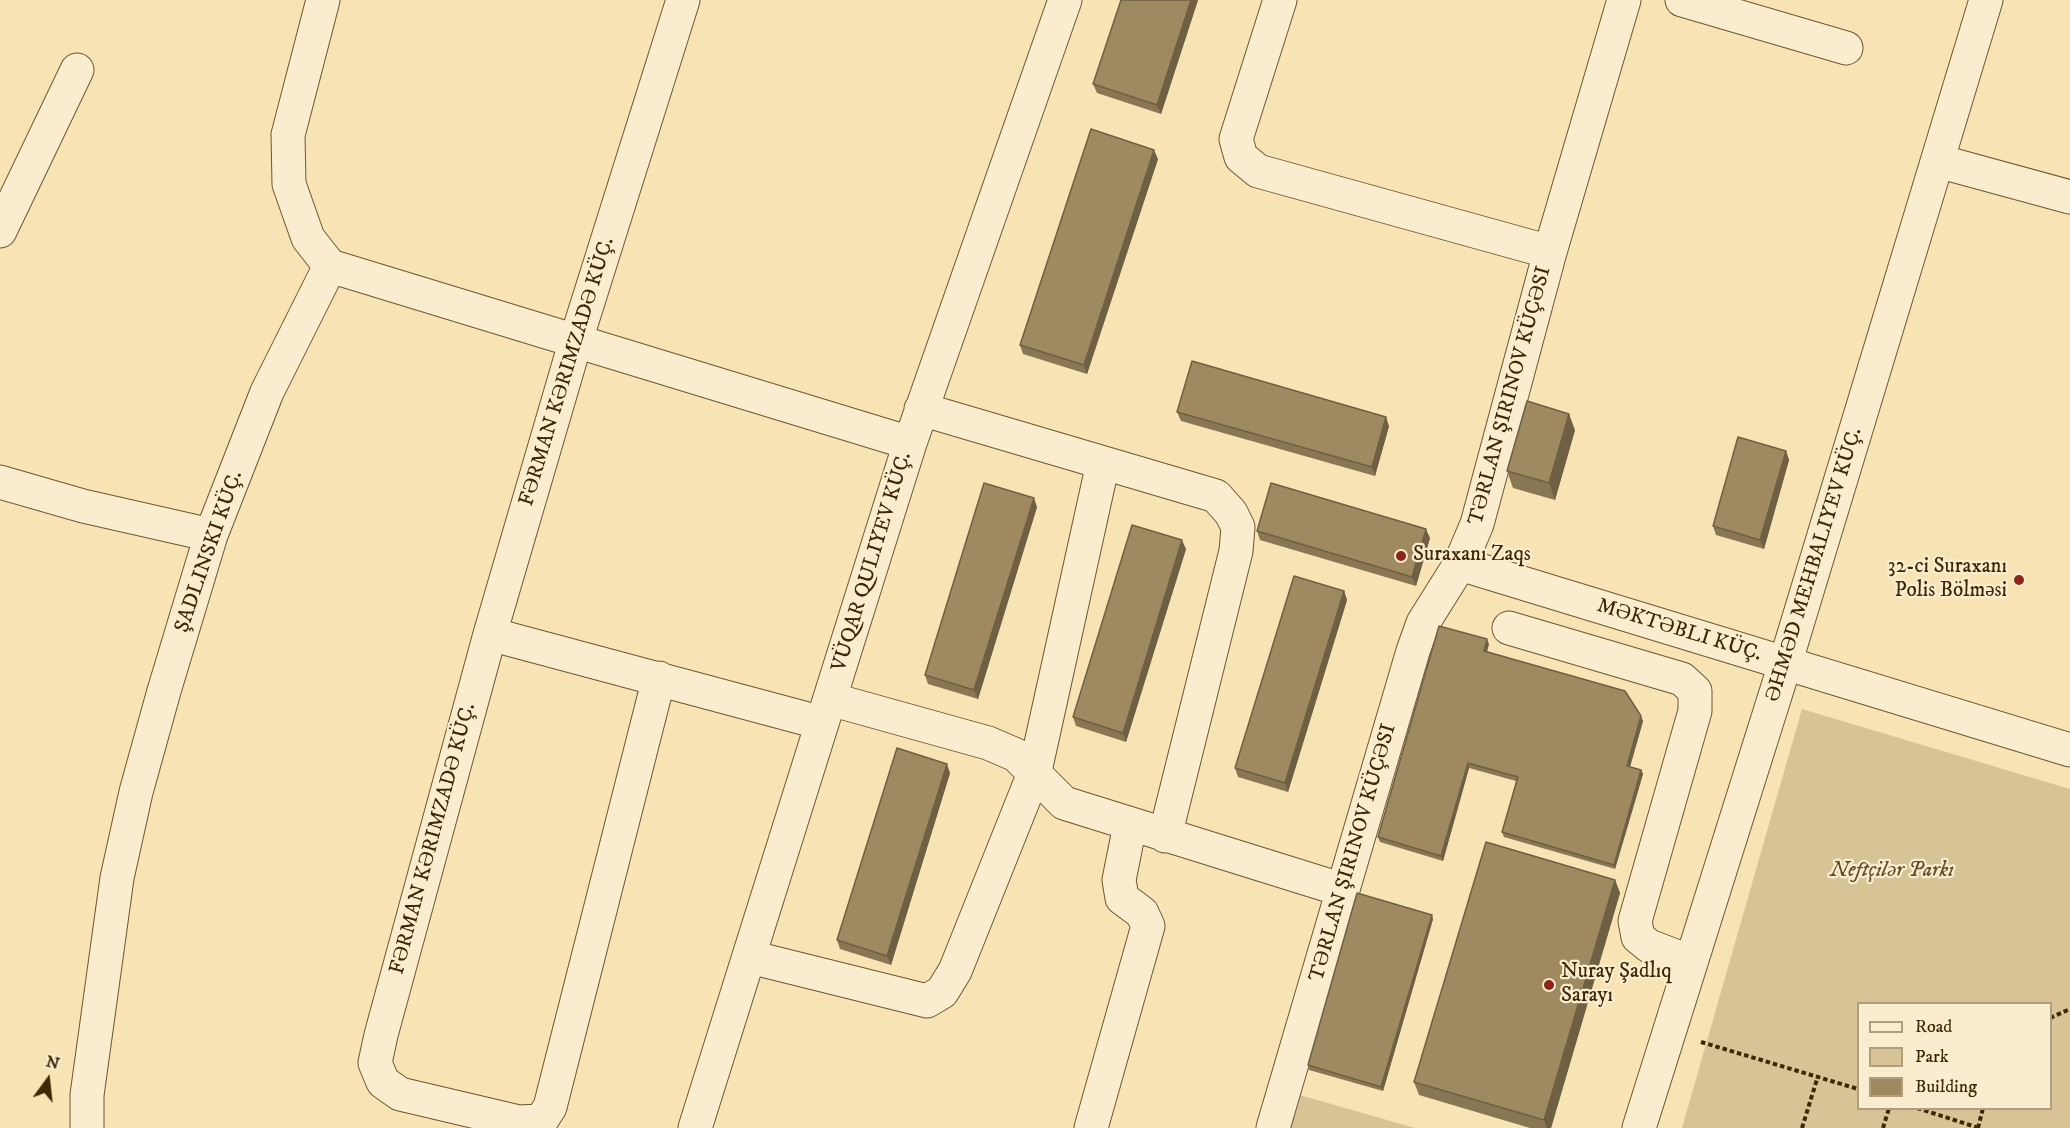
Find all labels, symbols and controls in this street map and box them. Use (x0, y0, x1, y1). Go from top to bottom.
street label: FƏRMAN KƏRIMZADƏ KÜÇ. (515, 234, 621, 510)
street label: TƏRLAN ŞIRINOV KÜÇƏSI (1464, 264, 1558, 528)
street label: ƏHMƏD MEHBALIYEV KÜÇ. (1761, 425, 1869, 705)
street label: VÜQAR QULIYEV KÜÇ. (828, 449, 918, 675)
street label: ŞADLINSKI KÜÇ. (171, 468, 249, 636)
place label: Suraxanı Zaqs (1413, 543, 1531, 569)
marker: Suraxanı Zaqs (1394, 549, 1408, 563)
place label: 32-ci Suraxanı Polis Bölməsi (1888, 555, 2007, 605)
marker: 32-ci Suraxanı Polis Bölməsi (2012, 573, 2026, 587)
street label: MƏKTƏBLI KÜÇ. (1594, 594, 1764, 668)
street label: FƏRMAN KƏRIMZADƏ KÜÇ. (386, 701, 482, 977)
street label: TƏRLAN ŞIRINOV KÜÇƏSI (1305, 721, 1403, 985)
park label: Neftçilər Parkı (1830, 859, 1954, 885)
place label: Nuray Şadlıq Sarayı (1561, 960, 1672, 1010)
marker: Nuray Şadlıq Sarayı (1542, 978, 1556, 992)
legend (1857, 1002, 2052, 1110)
text: Road (1915, 1016, 1952, 1038)
text: Park (1915, 1046, 1949, 1068)
north arrow (18, 1050, 78, 1110)
text: N (44, 1051, 62, 1074)
text: Building (1915, 1076, 1977, 1098)

